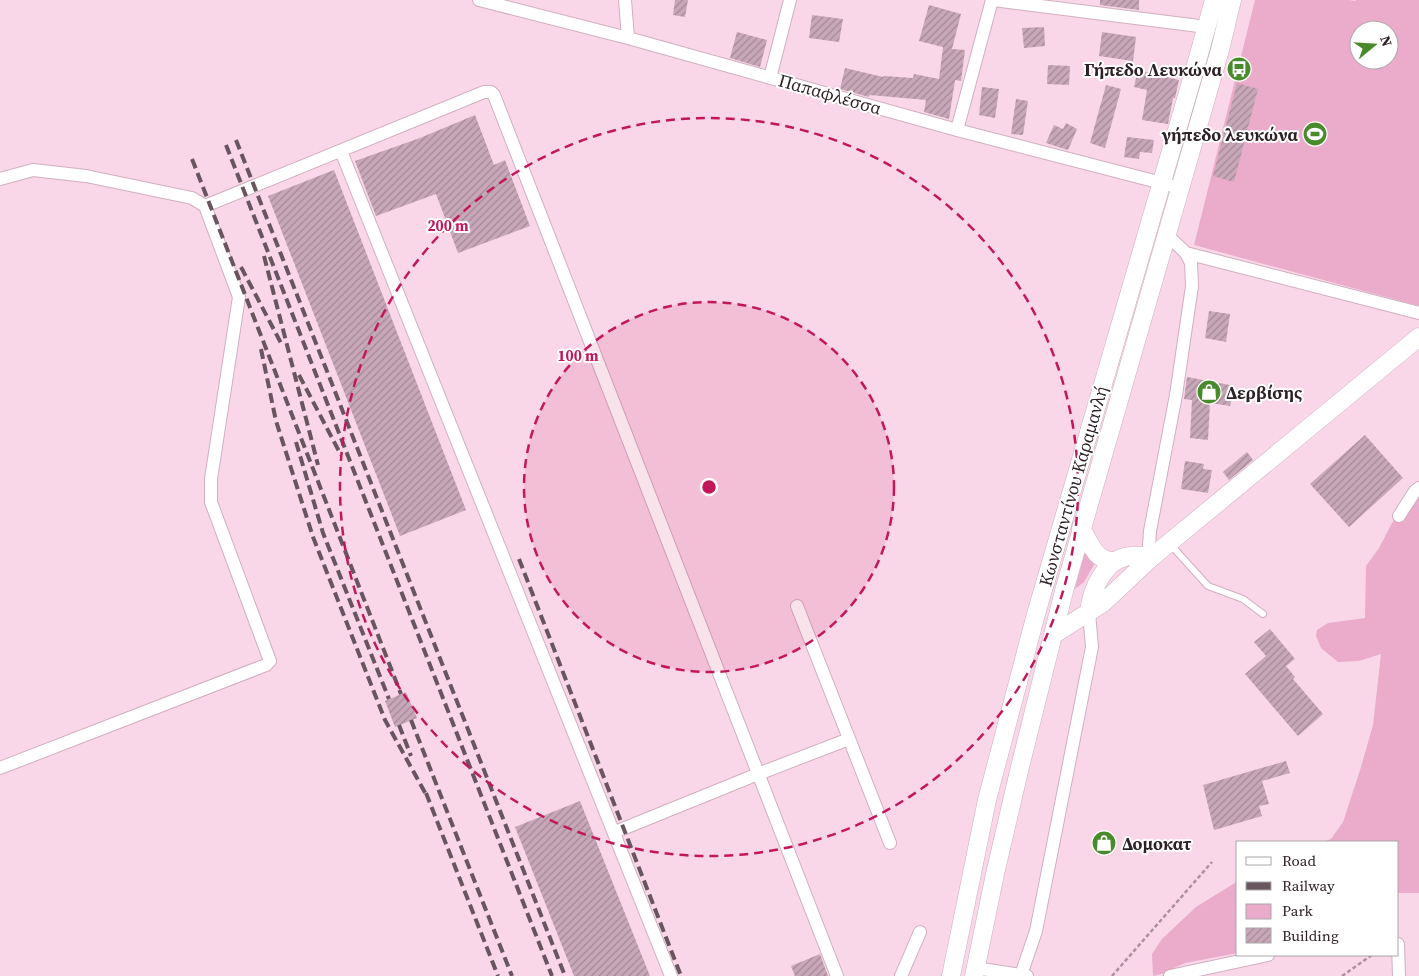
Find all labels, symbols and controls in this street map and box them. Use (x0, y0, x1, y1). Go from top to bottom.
north arrow (1349, 20, 1399, 70)
text: N (1375, 33, 1397, 49)
bus stop icon: Γήπεδο Λευκώνα (1226, 56, 1252, 82)
place label: Γήπεδο Λευκώνα (1084, 57, 1222, 82)
street label: Παπαφλέσσα (776, 67, 884, 121)
sports icon: γήπεδο λευκώνα (1302, 121, 1328, 147)
place label: γήπεδο λευκώνα (1161, 122, 1298, 147)
text: 200 m (427, 215, 469, 236)
text: 100 m (557, 345, 599, 366)
shop icon: Δερβίσης (1196, 379, 1222, 405)
place label: Δερβίσης (1226, 380, 1302, 405)
street label: Κωνσταντίνου Καραμανλή (1032, 383, 1114, 589)
centre of rings (700, 478, 718, 496)
shop icon: Δομοκατ (1091, 830, 1117, 856)
place label: Δομοκατ (1122, 831, 1192, 856)
legend (1236, 841, 1399, 956)
text: Road (1282, 850, 1316, 871)
text: Railway (1282, 875, 1335, 896)
text: Park (1282, 900, 1314, 921)
text: Building (1282, 925, 1339, 946)

